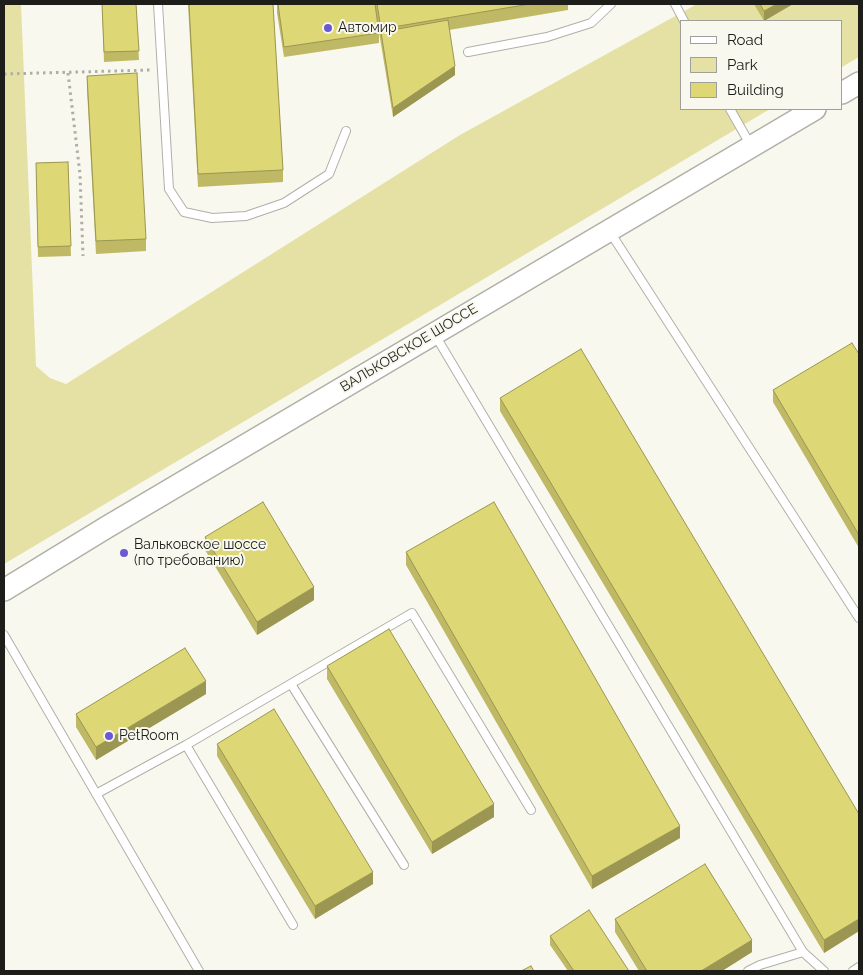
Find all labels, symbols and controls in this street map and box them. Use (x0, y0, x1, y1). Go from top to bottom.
place label: Автомир (338, 20, 397, 36)
legend (680, 20, 843, 110)
marker: Автомир (322, 22, 334, 34)
text: Road (727, 31, 763, 49)
text: Park (727, 56, 758, 74)
text: Building (727, 81, 784, 99)
street label: ВАЛЬКОВСКОЕ ШОССЕ (337, 300, 481, 396)
place label: Вальковское шоссе (по требованию) (134, 537, 266, 570)
marker: Вальковское шоссе (по требованию) (118, 547, 130, 559)
place label: PetRoom (119, 728, 179, 744)
marker: PetRoom (103, 730, 115, 742)

